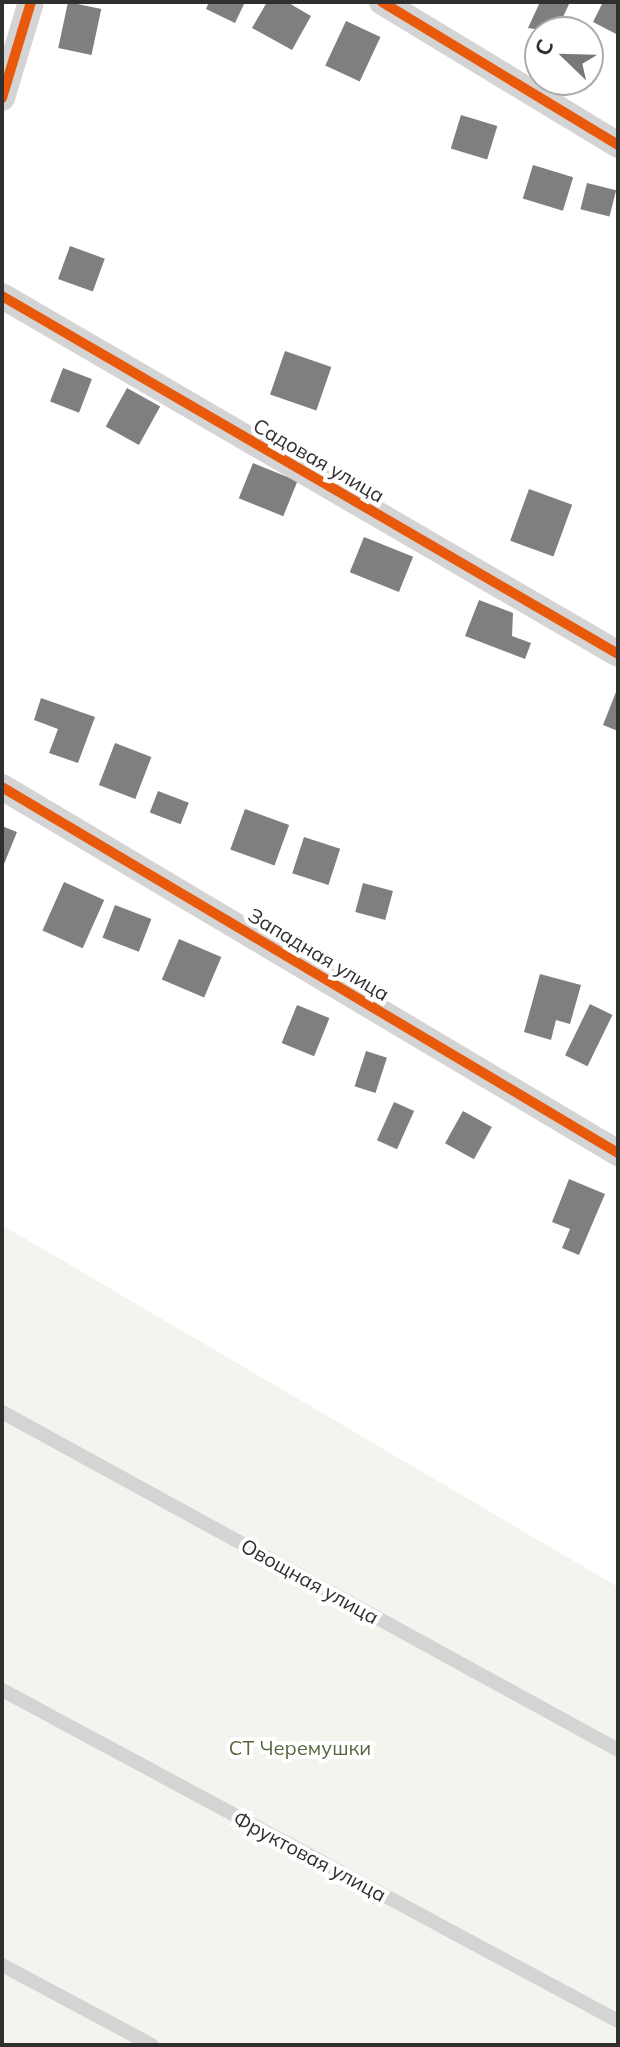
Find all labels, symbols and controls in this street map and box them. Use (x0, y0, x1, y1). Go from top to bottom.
north arrow (524, 16, 604, 96)
text: С (528, 35, 560, 60)
street label: Садовая улица (249, 413, 389, 507)
street label: Западная улица (244, 902, 394, 1006)
street label: Овощная улица (237, 1533, 383, 1629)
park label: СТ Черемушки (229, 1735, 371, 1759)
street label: Фруктовая улица (230, 1806, 390, 1906)

